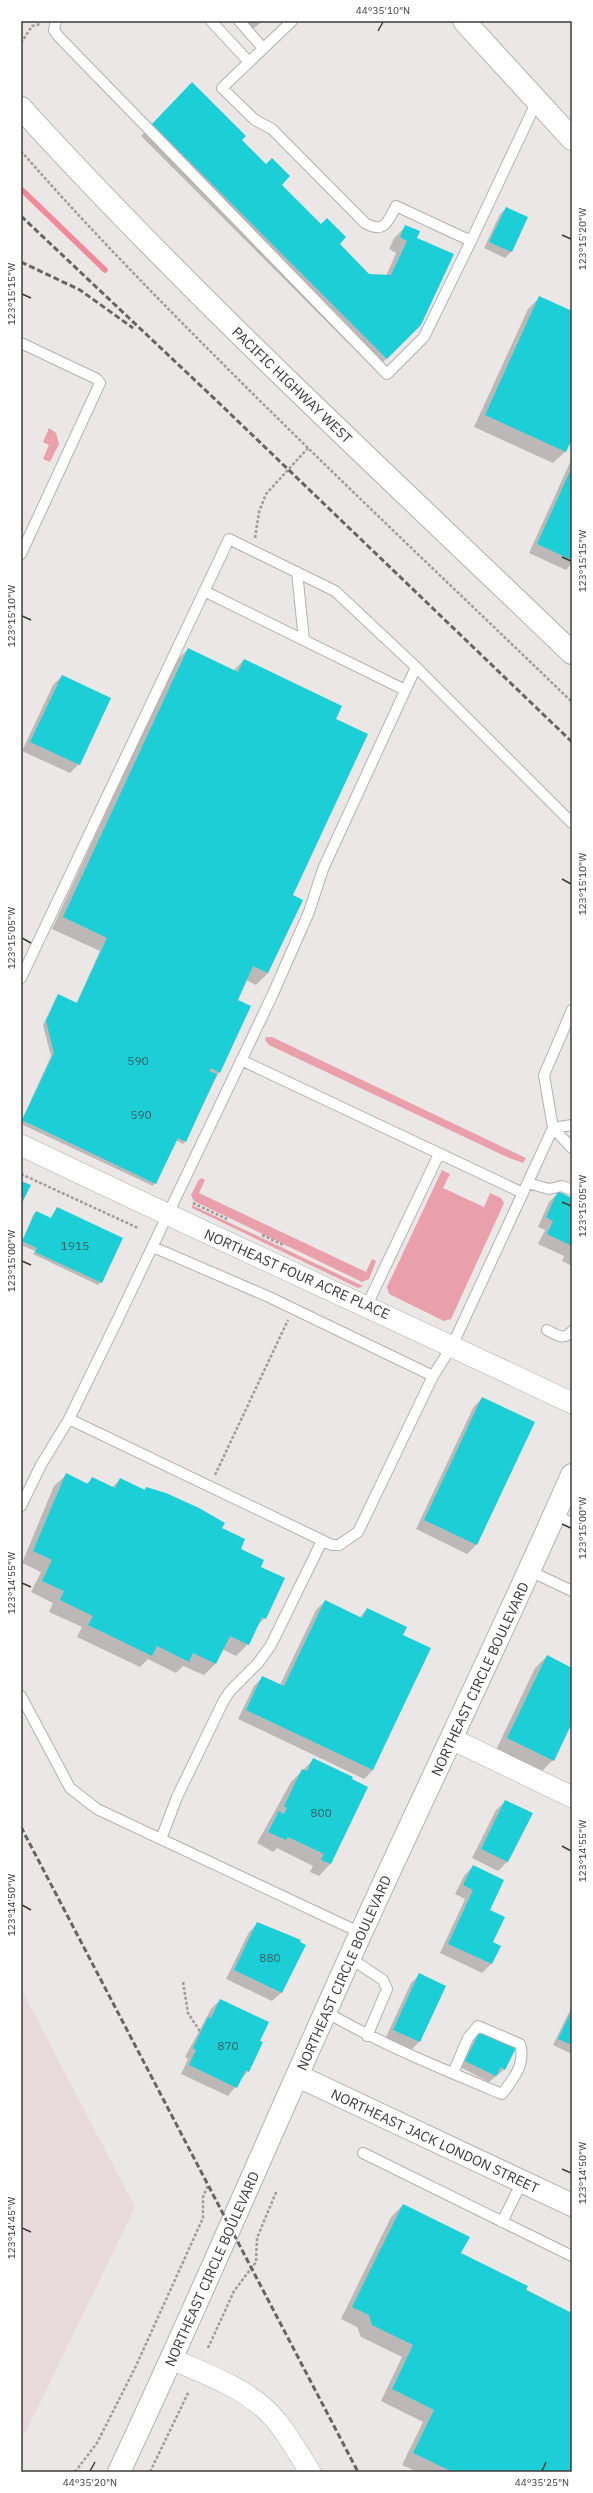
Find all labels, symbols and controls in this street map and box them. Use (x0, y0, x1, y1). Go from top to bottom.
text: 44°35'10"N (356, 4, 410, 17)
text: 123°15'20"W (576, 208, 589, 270)
text: 123°15'15"W (5, 263, 18, 325)
street label: PACIFIC HIGHWAY WEST (228, 323, 356, 447)
text: 123°15'15"W (576, 530, 589, 592)
text: 123°15'10"W (5, 585, 18, 647)
text: 123°15'10"W (576, 853, 589, 915)
text: 123°15'05"W (5, 907, 18, 969)
house number: 590 (127, 1053, 149, 1068)
house number: 590 (130, 1107, 152, 1122)
text: 123°15'05"W (576, 1175, 589, 1237)
street label: NORTHEAST FOUR ACRE PLACE (201, 1225, 393, 1323)
text: 123°15'00"W (5, 1230, 18, 1292)
house number: 1915 (61, 1238, 89, 1253)
text: 123°15'00"W (576, 1497, 589, 1559)
text: 123°14'55"W (5, 1552, 18, 1614)
street label: NORTHEAST CIRCLE BOULEVARD (427, 1579, 533, 1779)
house number: 800 (310, 1805, 332, 1820)
text: 123°14'55"W (576, 1820, 589, 1882)
street label: NORTHEAST CIRCLE BOULEVARD (293, 1873, 395, 2073)
text: 123°14'50"W (5, 1874, 18, 1936)
house number: 880 (259, 1950, 281, 1965)
house number: 870 (217, 2038, 239, 2053)
street label: NORTHEAST JACK LONDON STREET (328, 2085, 542, 2197)
text: 123°14'50"W (576, 2142, 589, 2204)
street label: NORTHEAST CIRCLE BOULEVARD (161, 2169, 263, 2369)
text: 123°14'45"W (5, 2197, 18, 2259)
text: 44°35'20"N (63, 2476, 117, 2489)
text: 44°35'25"N (515, 2476, 569, 2489)

